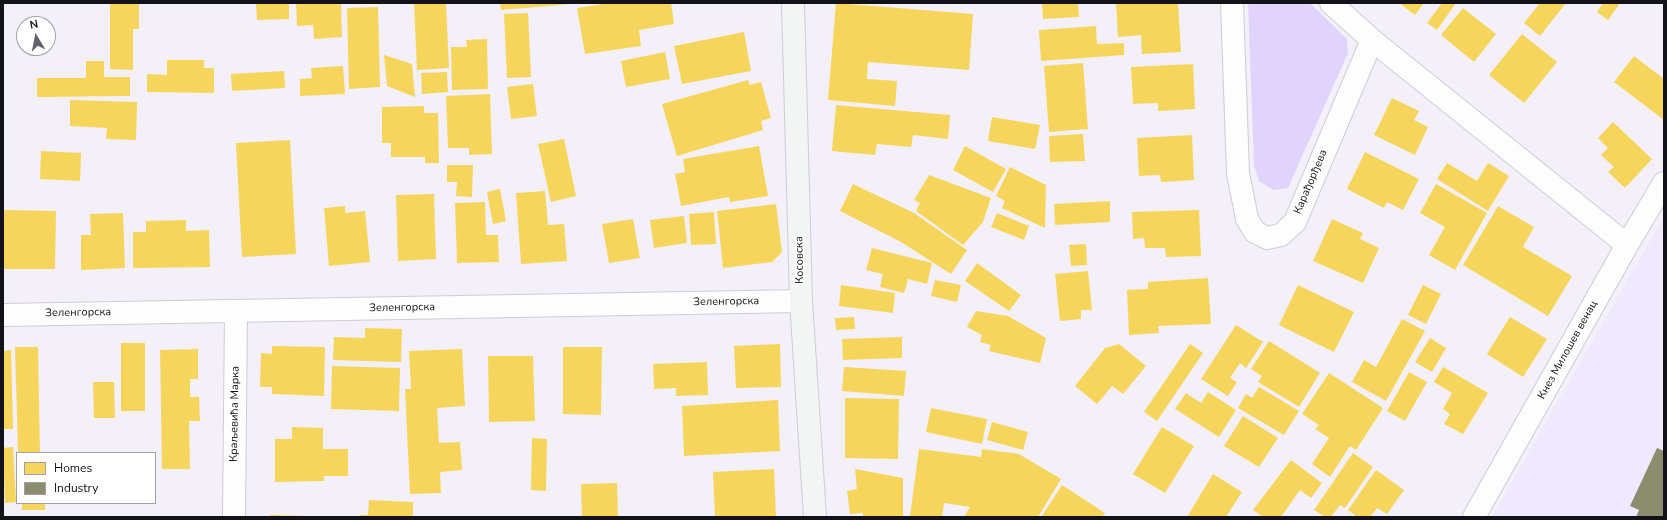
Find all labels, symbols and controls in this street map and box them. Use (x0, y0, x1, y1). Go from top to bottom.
north arrow (16, 16, 56, 56)
text: N (29, 17, 39, 33)
street label: Карађорђева (1291, 148, 1331, 216)
street label: Косовска (793, 236, 807, 284)
street label: Зеленгорска (693, 295, 759, 309)
street label: Кнез Милошев венац (1535, 298, 1601, 402)
street label: Зеленгорска (369, 301, 435, 315)
street label: Зеленгорска (45, 306, 111, 320)
street label: Краљевића Марка (228, 366, 242, 462)
legend (16, 452, 156, 504)
text: Homes (54, 460, 92, 476)
text: Industry (54, 480, 98, 496)

